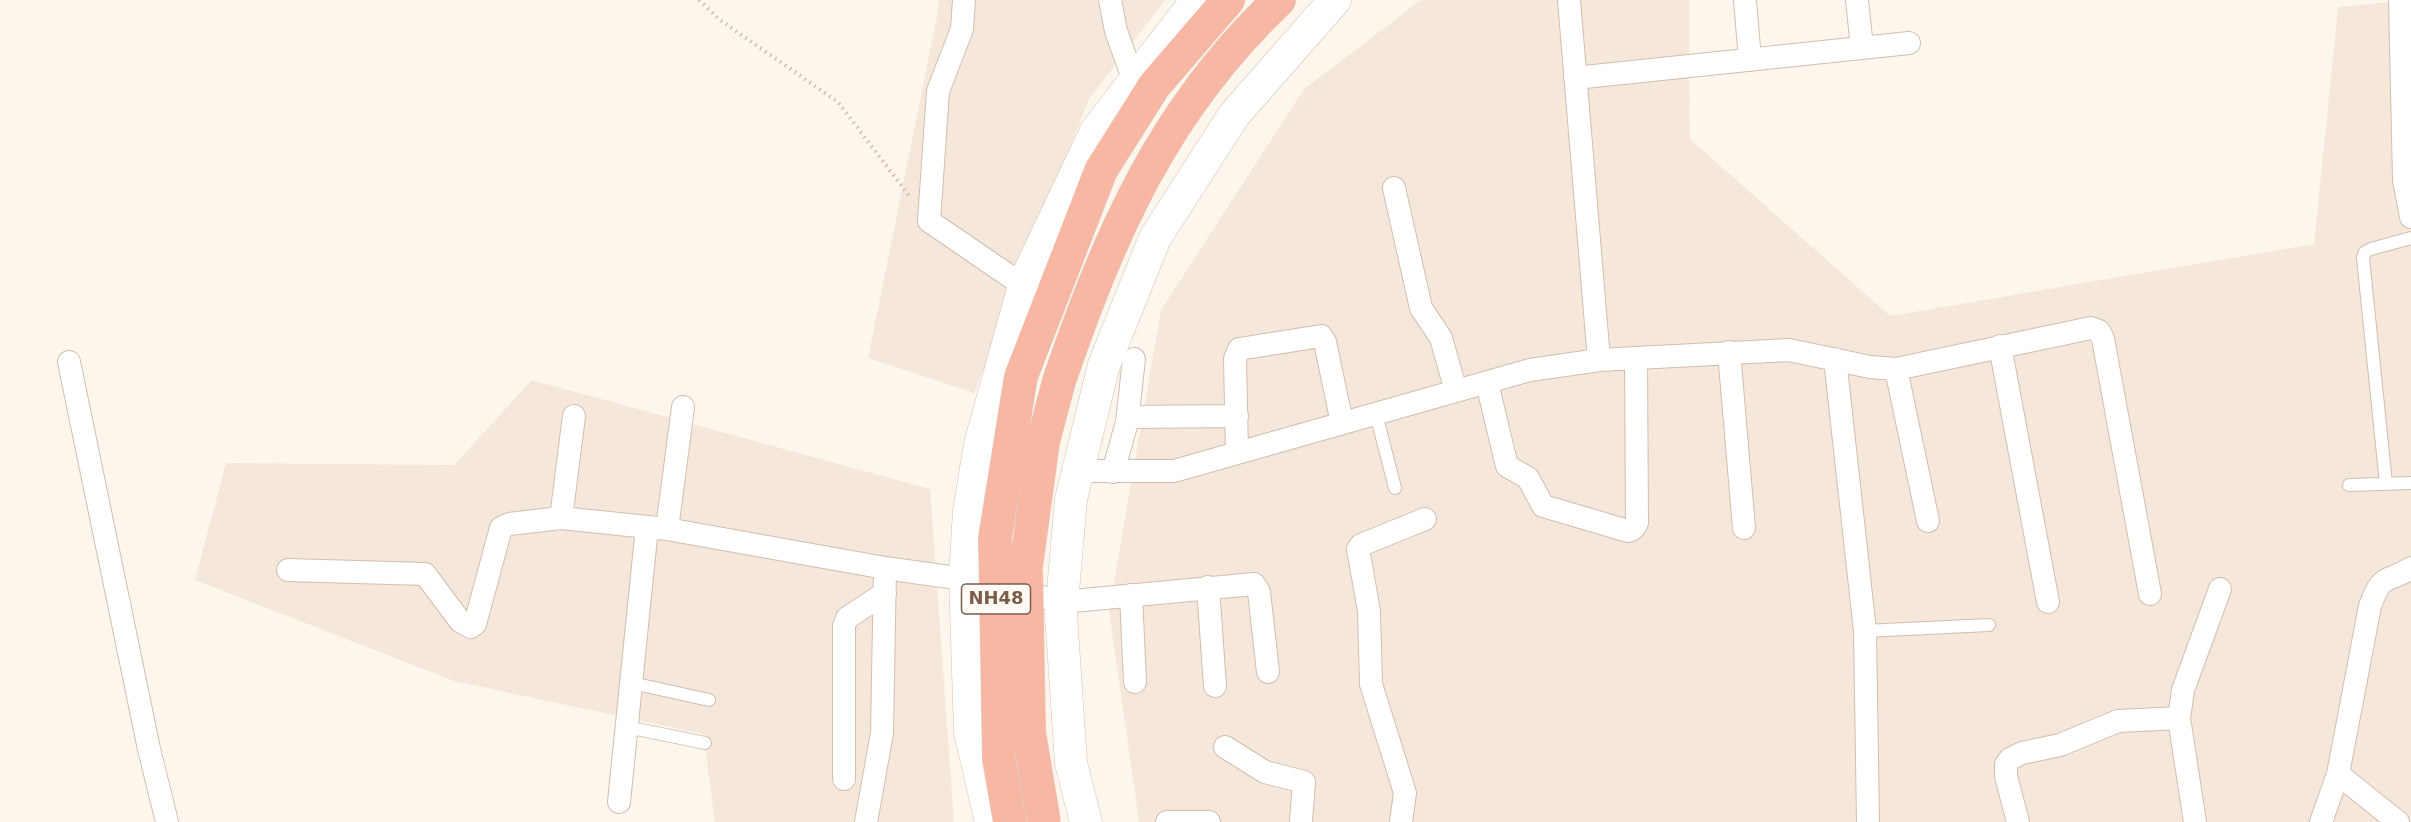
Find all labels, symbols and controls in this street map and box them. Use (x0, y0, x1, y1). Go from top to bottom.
road number: NH48 (962, 584, 1030, 614)

